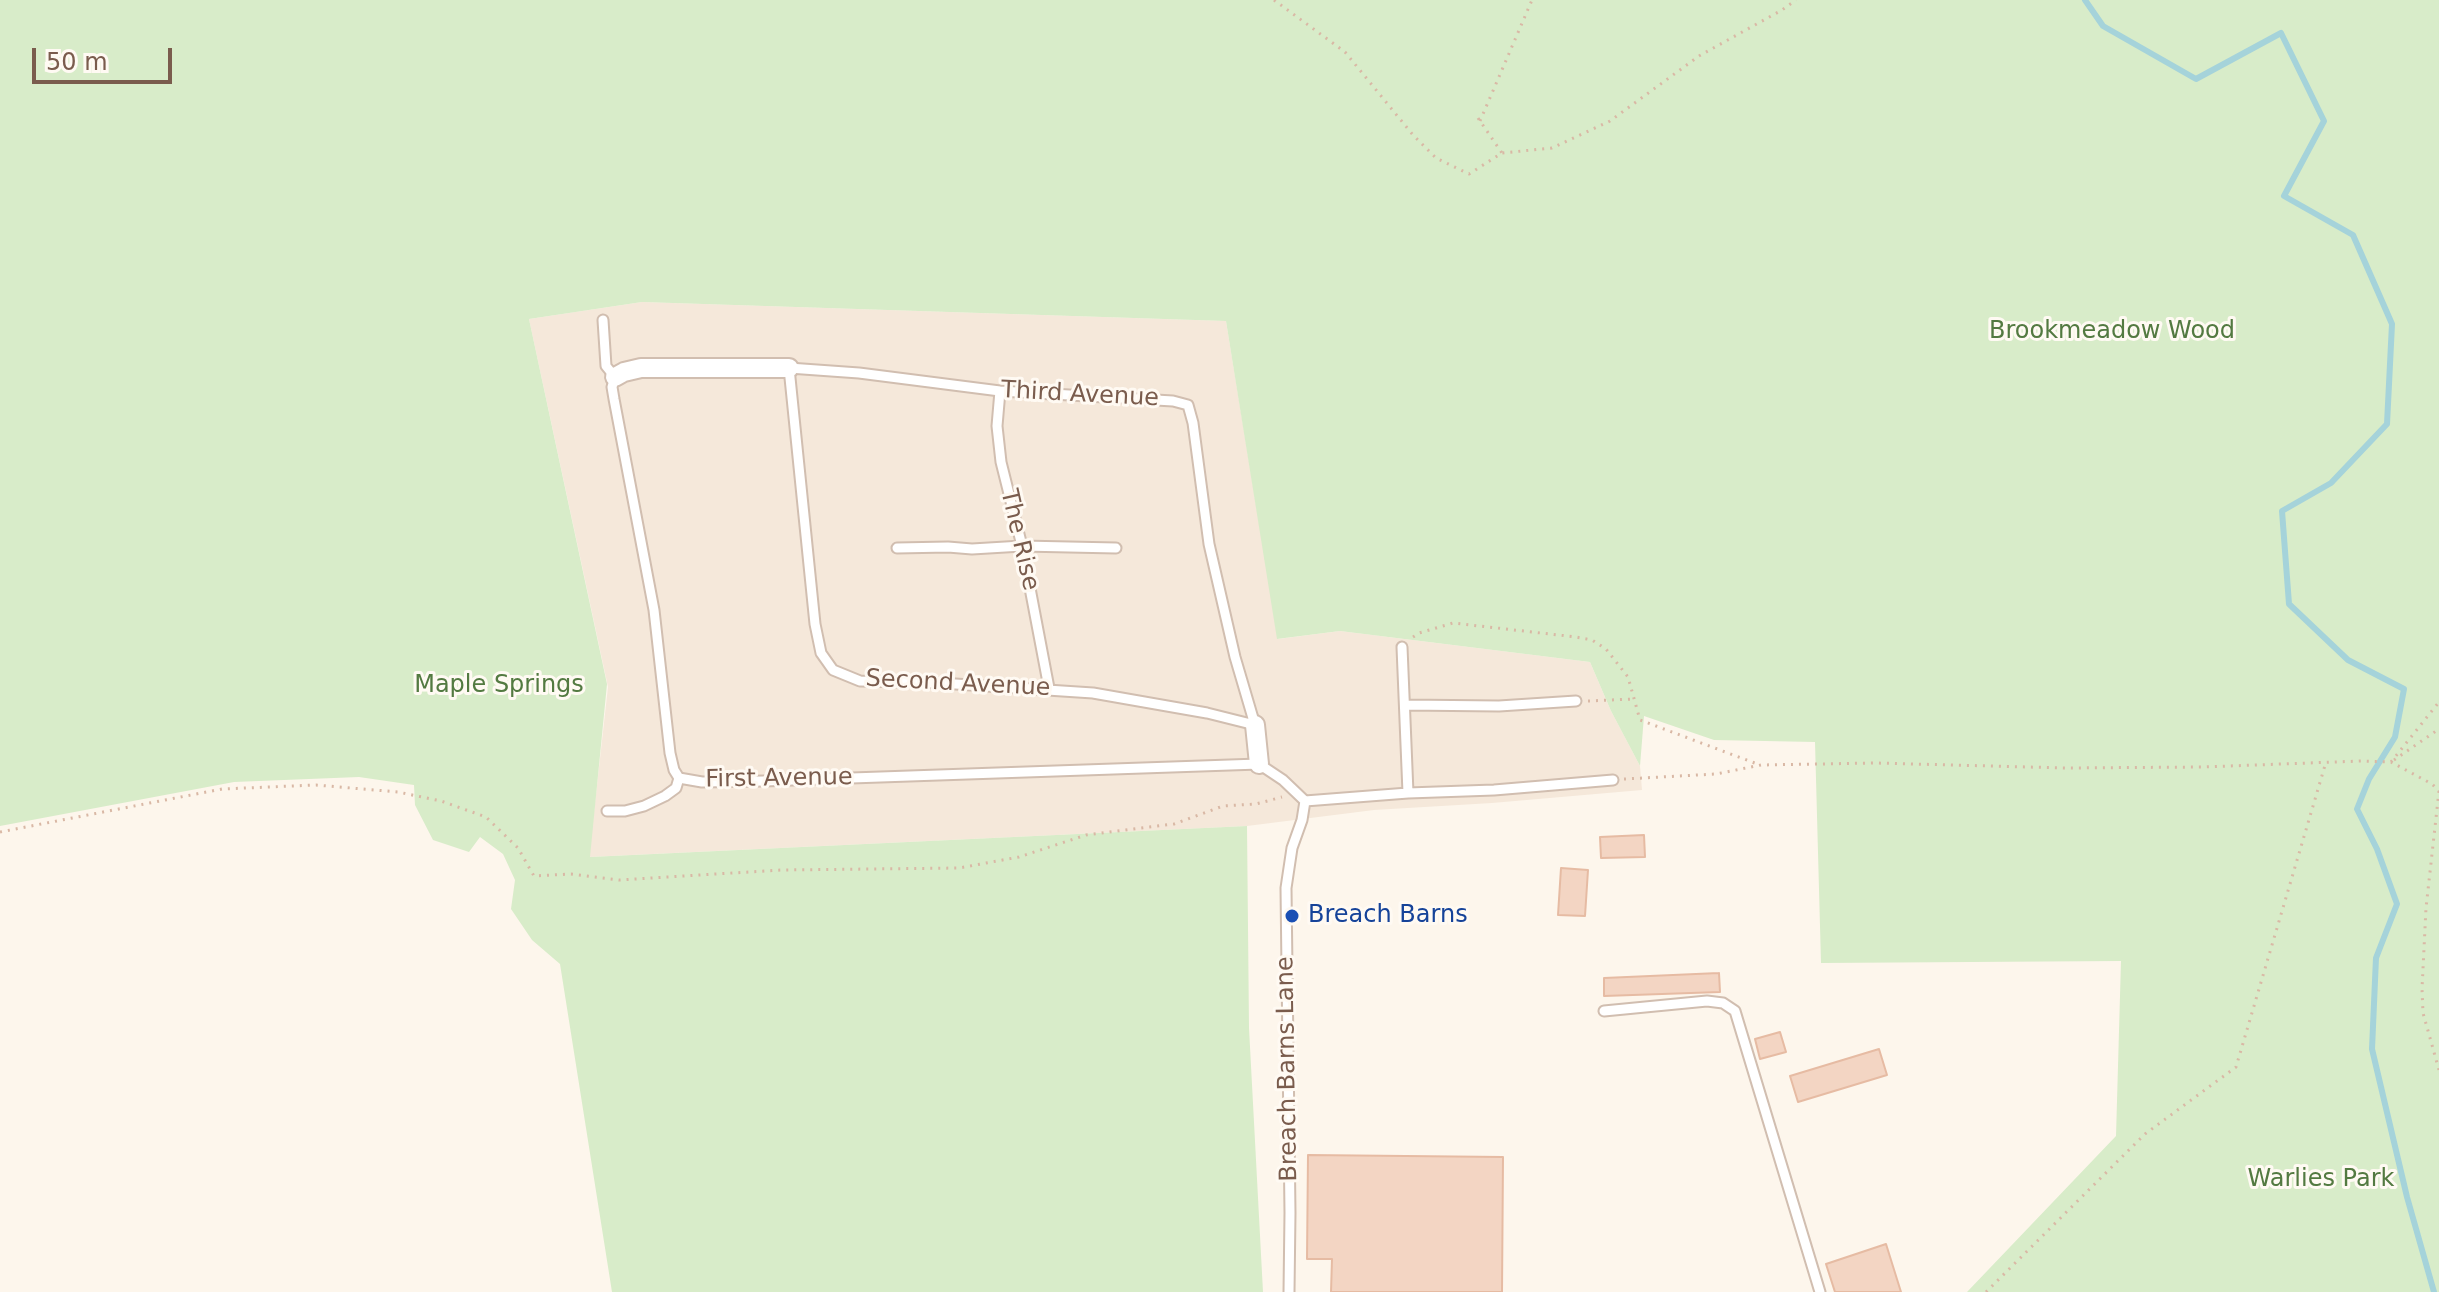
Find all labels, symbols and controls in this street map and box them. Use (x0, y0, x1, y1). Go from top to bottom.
scale bar (36, 32, 176, 82)
text: 50 m (46, 48, 108, 76)
park label: Brookmeadow Wood (1989, 318, 2235, 346)
street label: Third Avenue (1000, 376, 1160, 414)
street label: The Rise (993, 487, 1045, 593)
street label: Second Avenue (865, 665, 1051, 703)
park label: Maple Springs (414, 672, 584, 700)
street label: First Avenue (705, 763, 853, 795)
place label: Breach Barns (1308, 902, 1468, 930)
marker: Breach Barns (1283, 907, 1301, 925)
street label: Breach Barns Lane (1272, 956, 1304, 1182)
park label: Warlies Park (2248, 1166, 2394, 1194)

